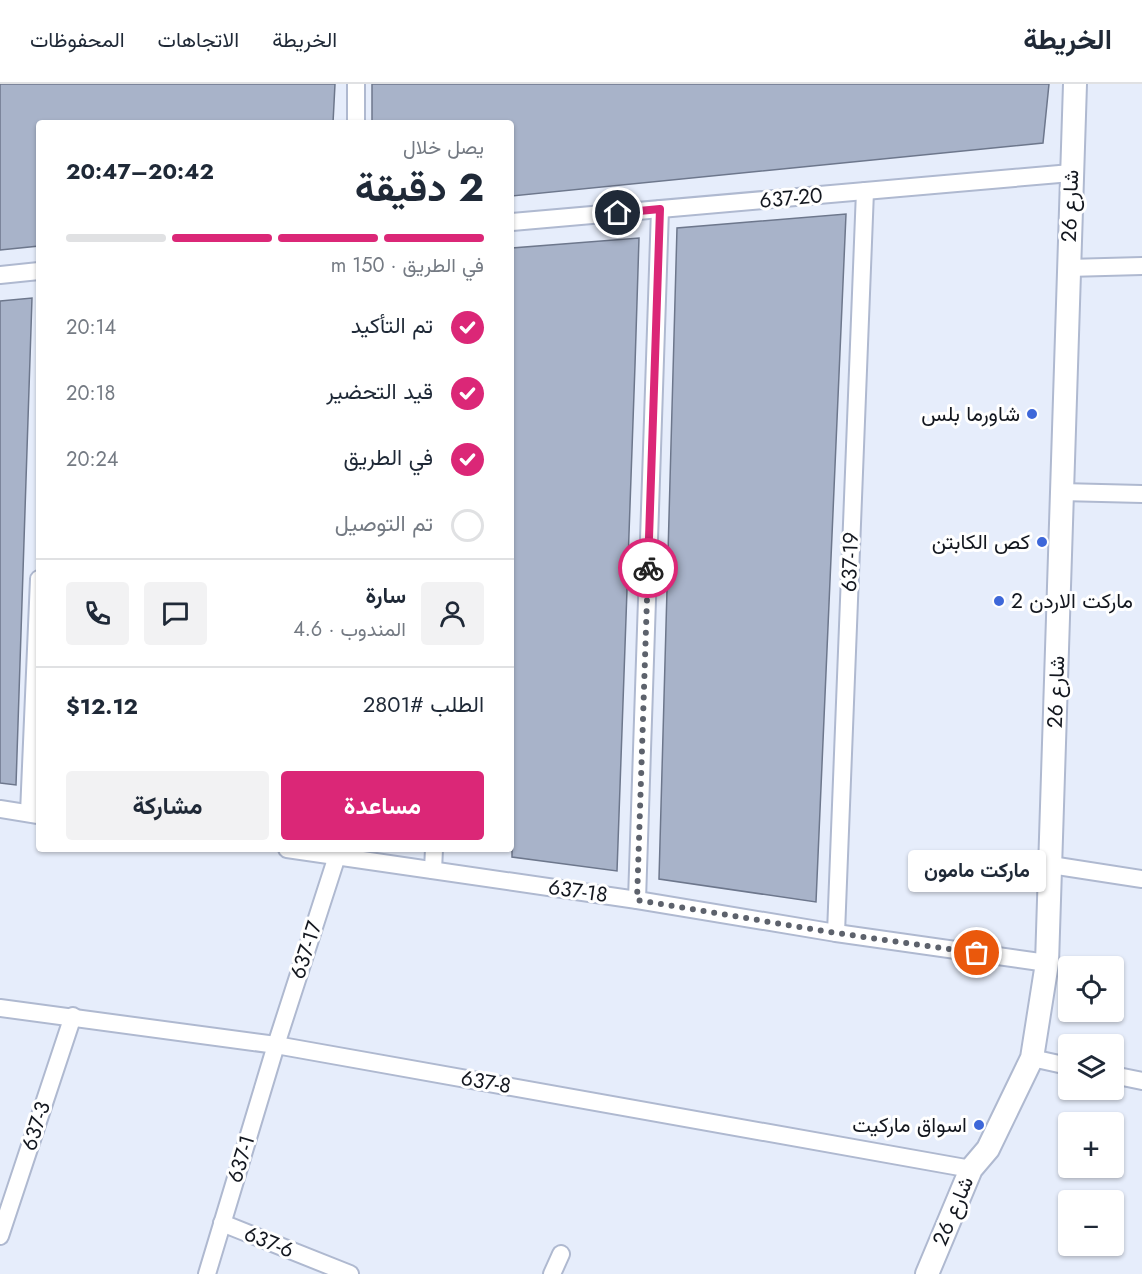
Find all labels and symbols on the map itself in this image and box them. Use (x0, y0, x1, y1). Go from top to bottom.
street label: شارع 26 (1054, 169, 1086, 243)
street label: 637-20 (758, 180, 824, 216)
pin (592, 187, 643, 238)
place label: شاورما بلس (921, 399, 1020, 429)
marker: شاورما بلس (1025, 407, 1039, 421)
place label: كص الكابتن (932, 527, 1030, 557)
street label: 637-19 (834, 531, 866, 593)
marker: كص الكابتن (1035, 535, 1049, 549)
courier (618, 538, 678, 598)
place label: ماركت الاردن 2 (1011, 586, 1133, 616)
marker: ماركت الاردن 2 (992, 594, 1006, 608)
street label: شارع 26 (1040, 655, 1072, 729)
callout: ماركت مامون (908, 851, 1046, 893)
street label: 637-18 (546, 872, 610, 910)
street label: 637-17 (283, 917, 329, 983)
pin (951, 927, 1002, 978)
street label: 637-8 (459, 1063, 513, 1101)
street label: 637-3 (14, 1098, 58, 1154)
place label: اسواق ماركيت (852, 1110, 967, 1140)
marker: اسواق ماركيت (972, 1118, 986, 1132)
street label: 637-1 (220, 1132, 262, 1186)
street label: شارع 26 (925, 1172, 981, 1250)
street label: 637-6 (240, 1219, 298, 1265)

